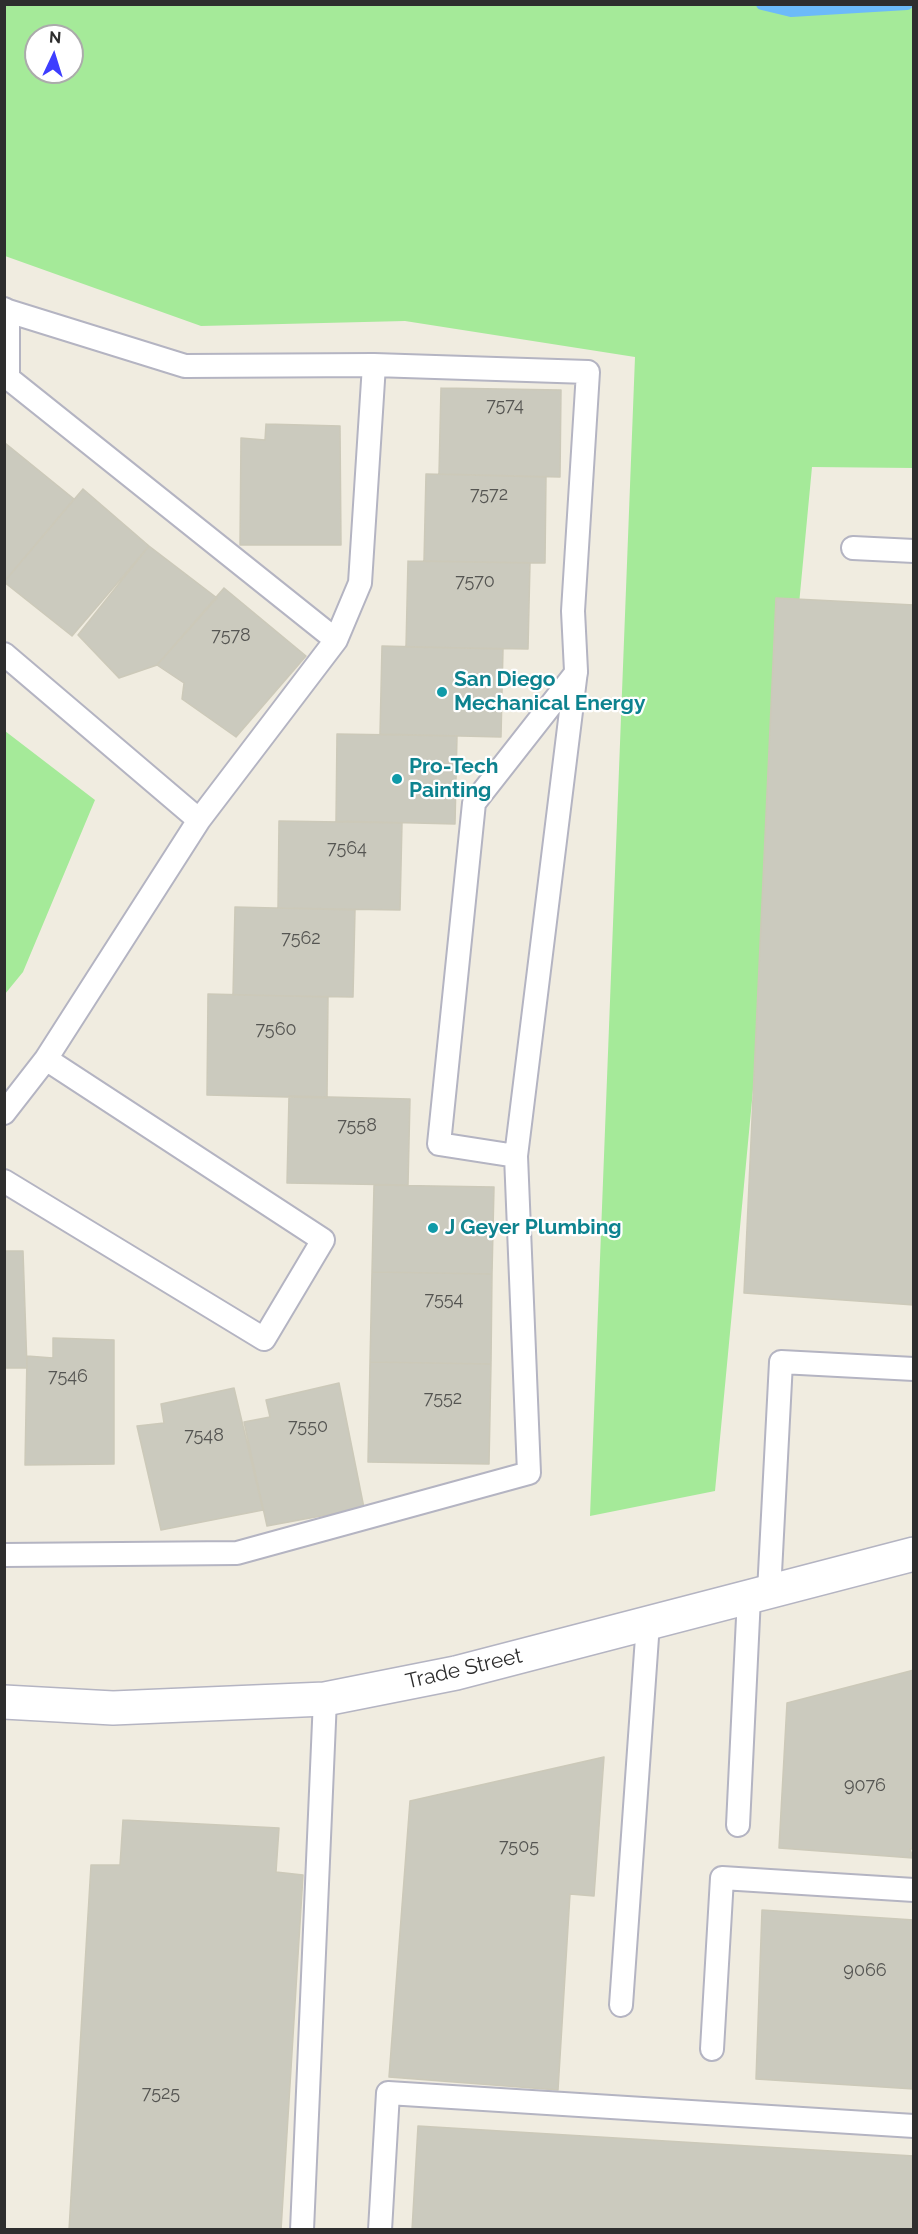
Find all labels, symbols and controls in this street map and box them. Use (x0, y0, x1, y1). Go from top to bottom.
north arrow (24, 24, 84, 84)
text: N (48, 28, 62, 47)
house number: 7574 (486, 395, 524, 417)
house number: 7572 (470, 484, 508, 506)
house number: 7570 (455, 571, 495, 593)
house number: 7578 (211, 625, 251, 647)
place label: San Diego Mechanical Energy (454, 667, 645, 717)
marker: San Diego Mechanical Energy (435, 685, 449, 699)
place label: Pro-Tech Painting (409, 754, 498, 804)
marker: Pro-Tech Painting (390, 772, 404, 786)
house number: 7564 (327, 838, 367, 860)
house number: 7562 (281, 928, 321, 950)
house number: 7560 (255, 1019, 297, 1041)
house number: 7558 (337, 1115, 377, 1137)
place label: J Geyer Plumbing (445, 1215, 622, 1241)
marker: J Geyer Plumbing (426, 1221, 440, 1235)
house number: 7554 (425, 1289, 463, 1311)
house number: 7546 (48, 1366, 88, 1388)
house number: 7552 (424, 1388, 462, 1410)
house number: 7550 (288, 1416, 328, 1438)
house number: 7548 (184, 1425, 224, 1447)
street label: Trade Street (403, 1643, 525, 1695)
house number: 9076 (844, 1775, 886, 1797)
house number: 7505 (499, 1836, 539, 1858)
house number: 9066 (843, 1960, 887, 1982)
house number: 7525 (142, 2083, 180, 2105)

